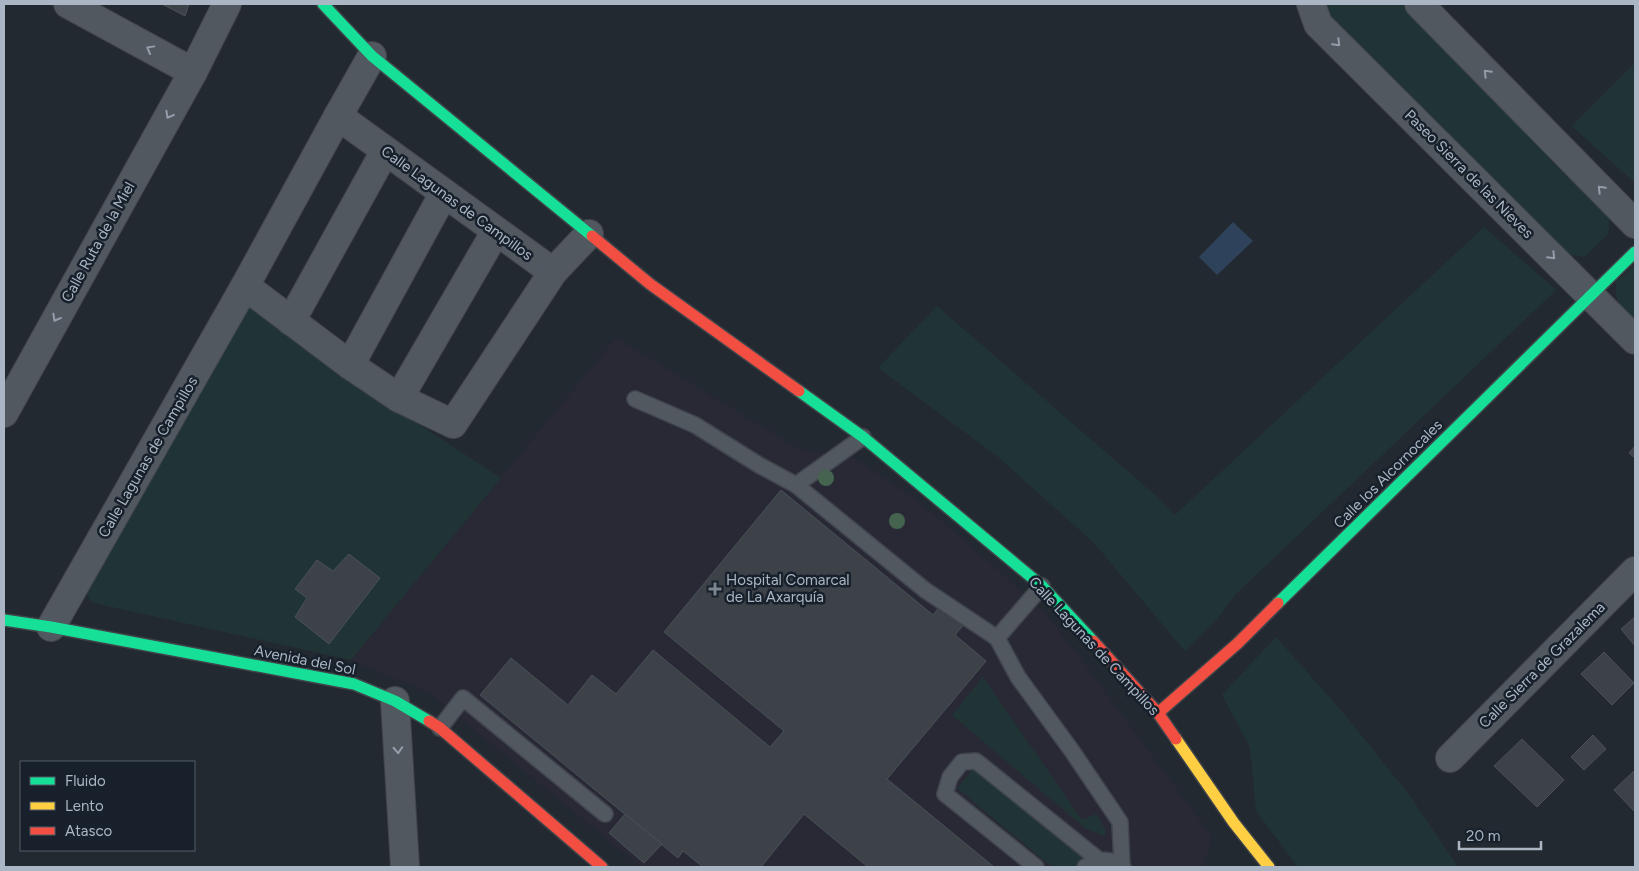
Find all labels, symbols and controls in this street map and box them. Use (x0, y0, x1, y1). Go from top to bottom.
one-way arrow (1331, 38, 1340, 47)
one-way arrow (146, 45, 155, 55)
one-way arrow (1484, 70, 1493, 79)
street label: Paseo Sierra de las Nieves (1401, 106, 1537, 242)
one-way arrow (166, 109, 176, 118)
street label: Calle Lagunas de Campillos (378, 142, 536, 264)
street label: Calle Ruta de la Miel (57, 179, 139, 305)
one-way arrow (1598, 186, 1607, 195)
one-way arrow (1546, 250, 1555, 259)
one-way arrow (53, 313, 63, 322)
street label: Calle Lagunas de Campillos (94, 373, 202, 541)
street label: Calle los Alcornocales (1330, 416, 1446, 532)
place label: Hospital Comarcal de La Axarquía (726, 571, 850, 606)
street label: Calle Lagunas de Campillos (1025, 573, 1163, 719)
marker: Hospital Comarcal de La Axarquía (708, 582, 722, 596)
street label: Calle Sierra de Grazalema (1475, 598, 1609, 732)
street label: Avenida del Sol (253, 641, 357, 679)
one-way arrow (392, 746, 403, 754)
legend (20, 761, 195, 851)
text: Fluido (65, 772, 106, 790)
text: Lento (65, 797, 104, 815)
scale bar (1459, 818, 1542, 850)
text: Atasco (65, 822, 113, 840)
text: 20 m (1466, 827, 1500, 845)

